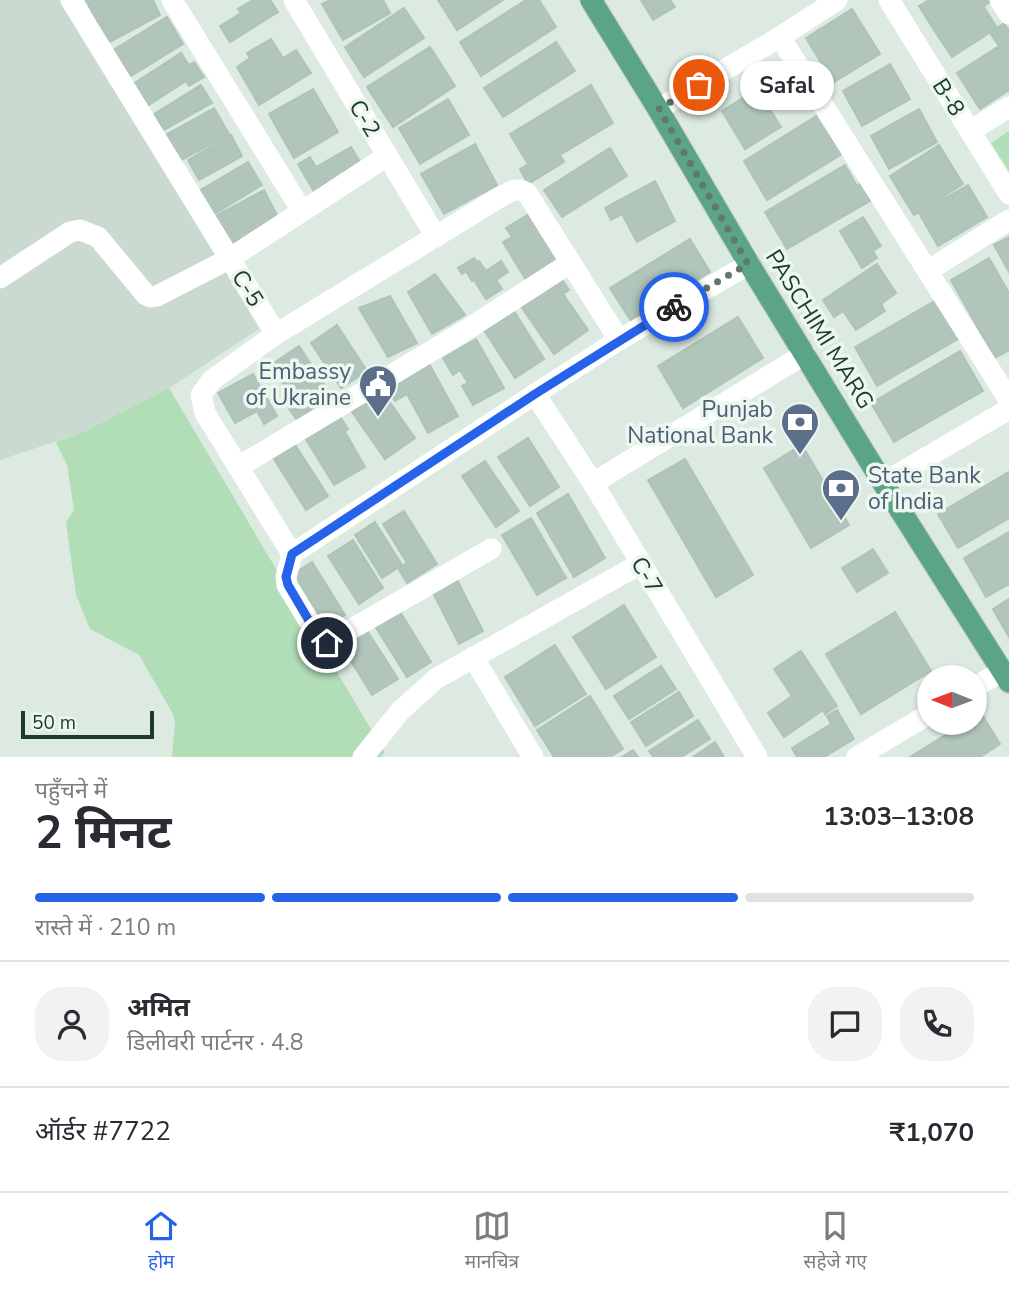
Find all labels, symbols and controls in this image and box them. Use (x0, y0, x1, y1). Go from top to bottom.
pin (669, 55, 729, 115)
callout: Safal (741, 60, 836, 110)
icon: bag (680, 66, 718, 104)
text: Safal (759, 70, 815, 101)
street label: B-8 (925, 72, 972, 122)
street label: C-2 (341, 94, 388, 143)
street label: PASCHIMI MARG (758, 244, 881, 415)
street label: C-5 (224, 264, 271, 313)
courier (639, 272, 709, 342)
icon: bike (655, 288, 693, 326)
place label: Embassy of Ukraine (246, 356, 351, 413)
public building icon: Embassy of Ukraine (357, 363, 399, 418)
place label: Punjab National Bank (627, 394, 773, 451)
bank icon: Punjab National Bank (779, 401, 821, 456)
place label: State Bank of India (868, 460, 981, 517)
bank icon: State Bank of India (820, 467, 862, 522)
street label: C-7 (623, 551, 670, 600)
pin (297, 613, 357, 673)
icon: home (308, 624, 346, 662)
north arrow (917, 665, 987, 735)
map controls (917, 665, 987, 735)
scale bar (21, 708, 154, 740)
text: 50 m (32, 710, 76, 736)
text: पहुँचने में (35, 775, 107, 806)
text: 13:03–13:08 (823, 799, 974, 834)
text: 2 मिनट (35, 801, 172, 864)
text: रास्ते में · 210 m (35, 912, 176, 943)
button: person (35, 987, 109, 1061)
button: chat (808, 987, 882, 1061)
button: phone (900, 987, 974, 1061)
text: अमित (127, 990, 190, 1025)
text: डिलीवरी पार्टनर · 4.8 (127, 1027, 304, 1058)
text: ऑर्डर #7722 (35, 1114, 171, 1149)
text: ₹1,070 (890, 1115, 974, 1150)
tab: होम (142, 1207, 180, 1276)
tab: मानचित्र (465, 1207, 519, 1276)
tab: सहेजे गए (804, 1207, 867, 1276)

